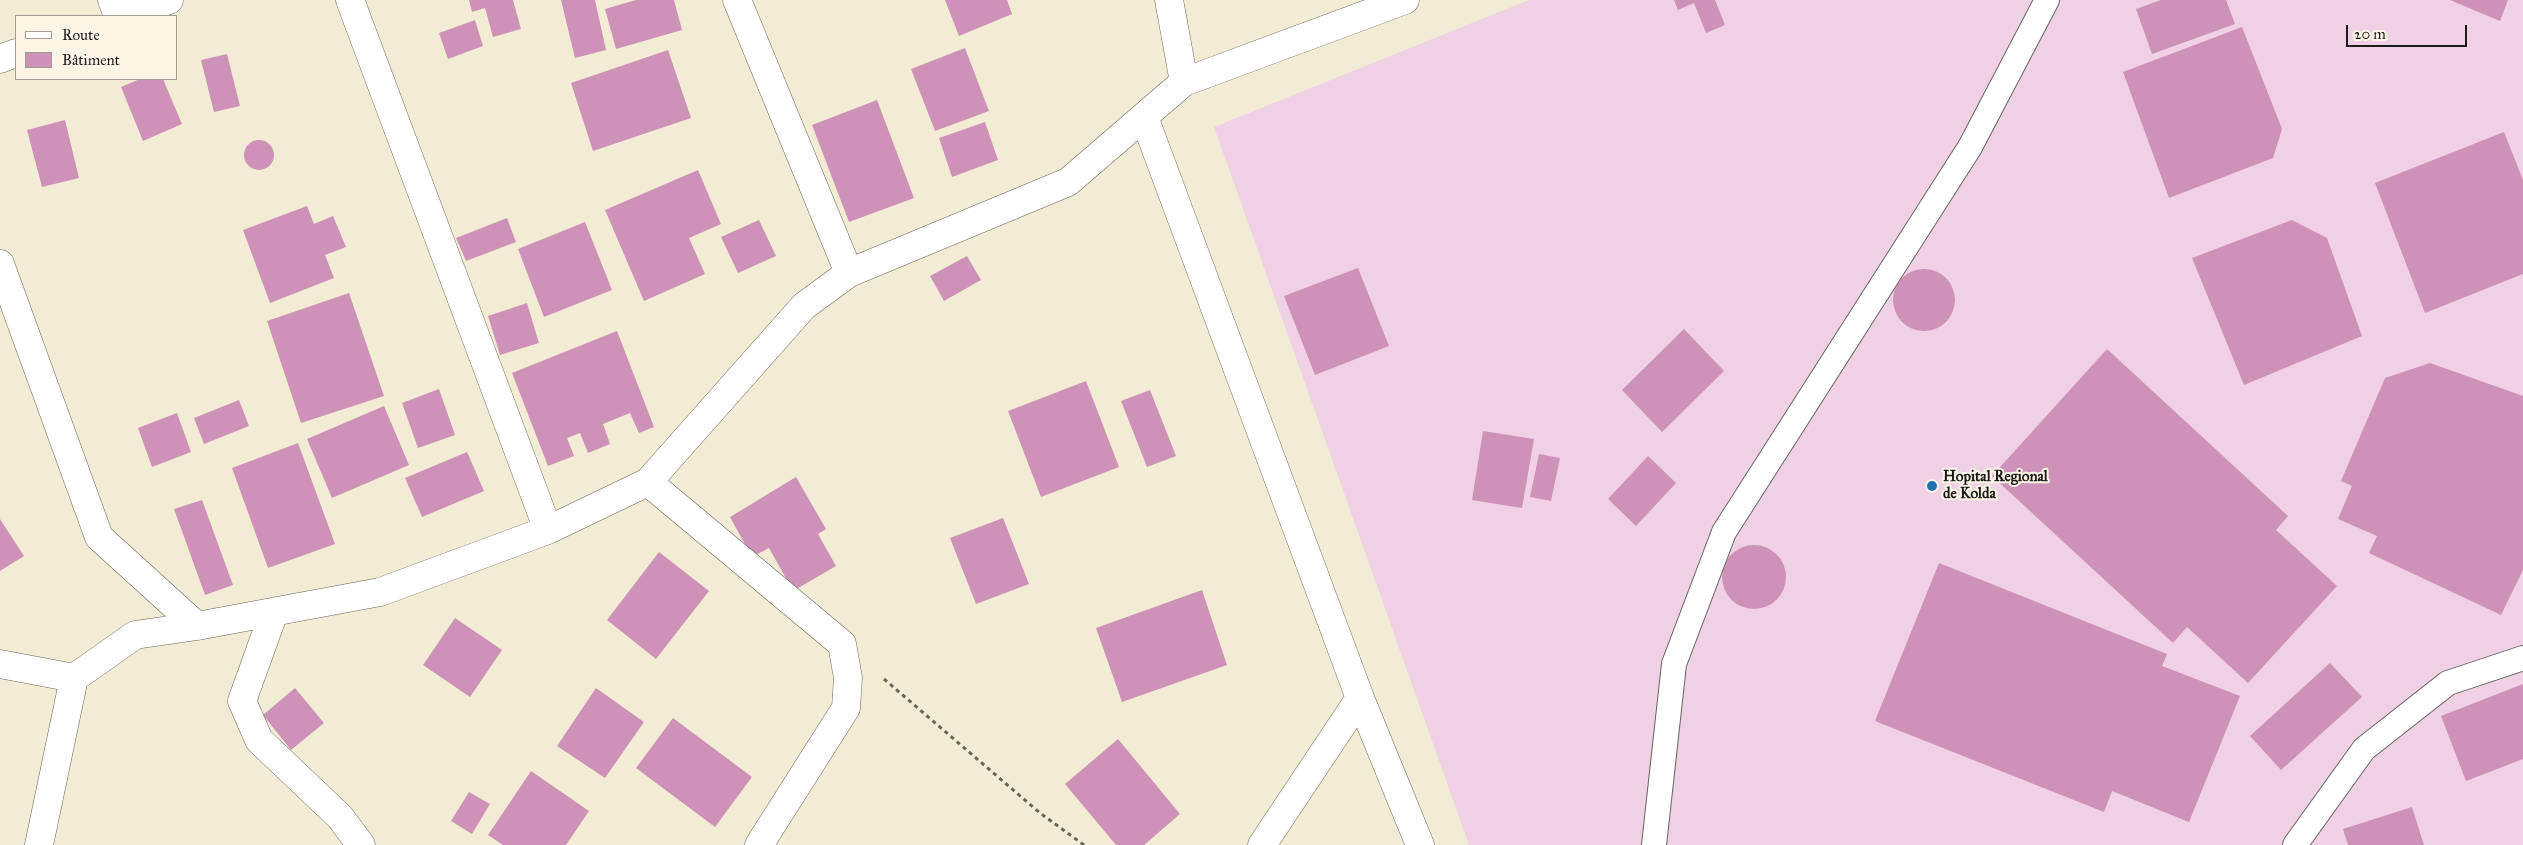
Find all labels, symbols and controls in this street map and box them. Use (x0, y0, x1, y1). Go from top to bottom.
legend (15, 15, 178, 80)
scale bar (2348, 15, 2469, 47)
text: 20 m (2354, 25, 2386, 43)
text: Route (62, 26, 100, 44)
text: Bâtiment (62, 51, 120, 69)
place label: Hopital Regional de Kolda (1943, 468, 2048, 503)
marker: Hopital Regional de Kolda (1925, 479, 1939, 493)

